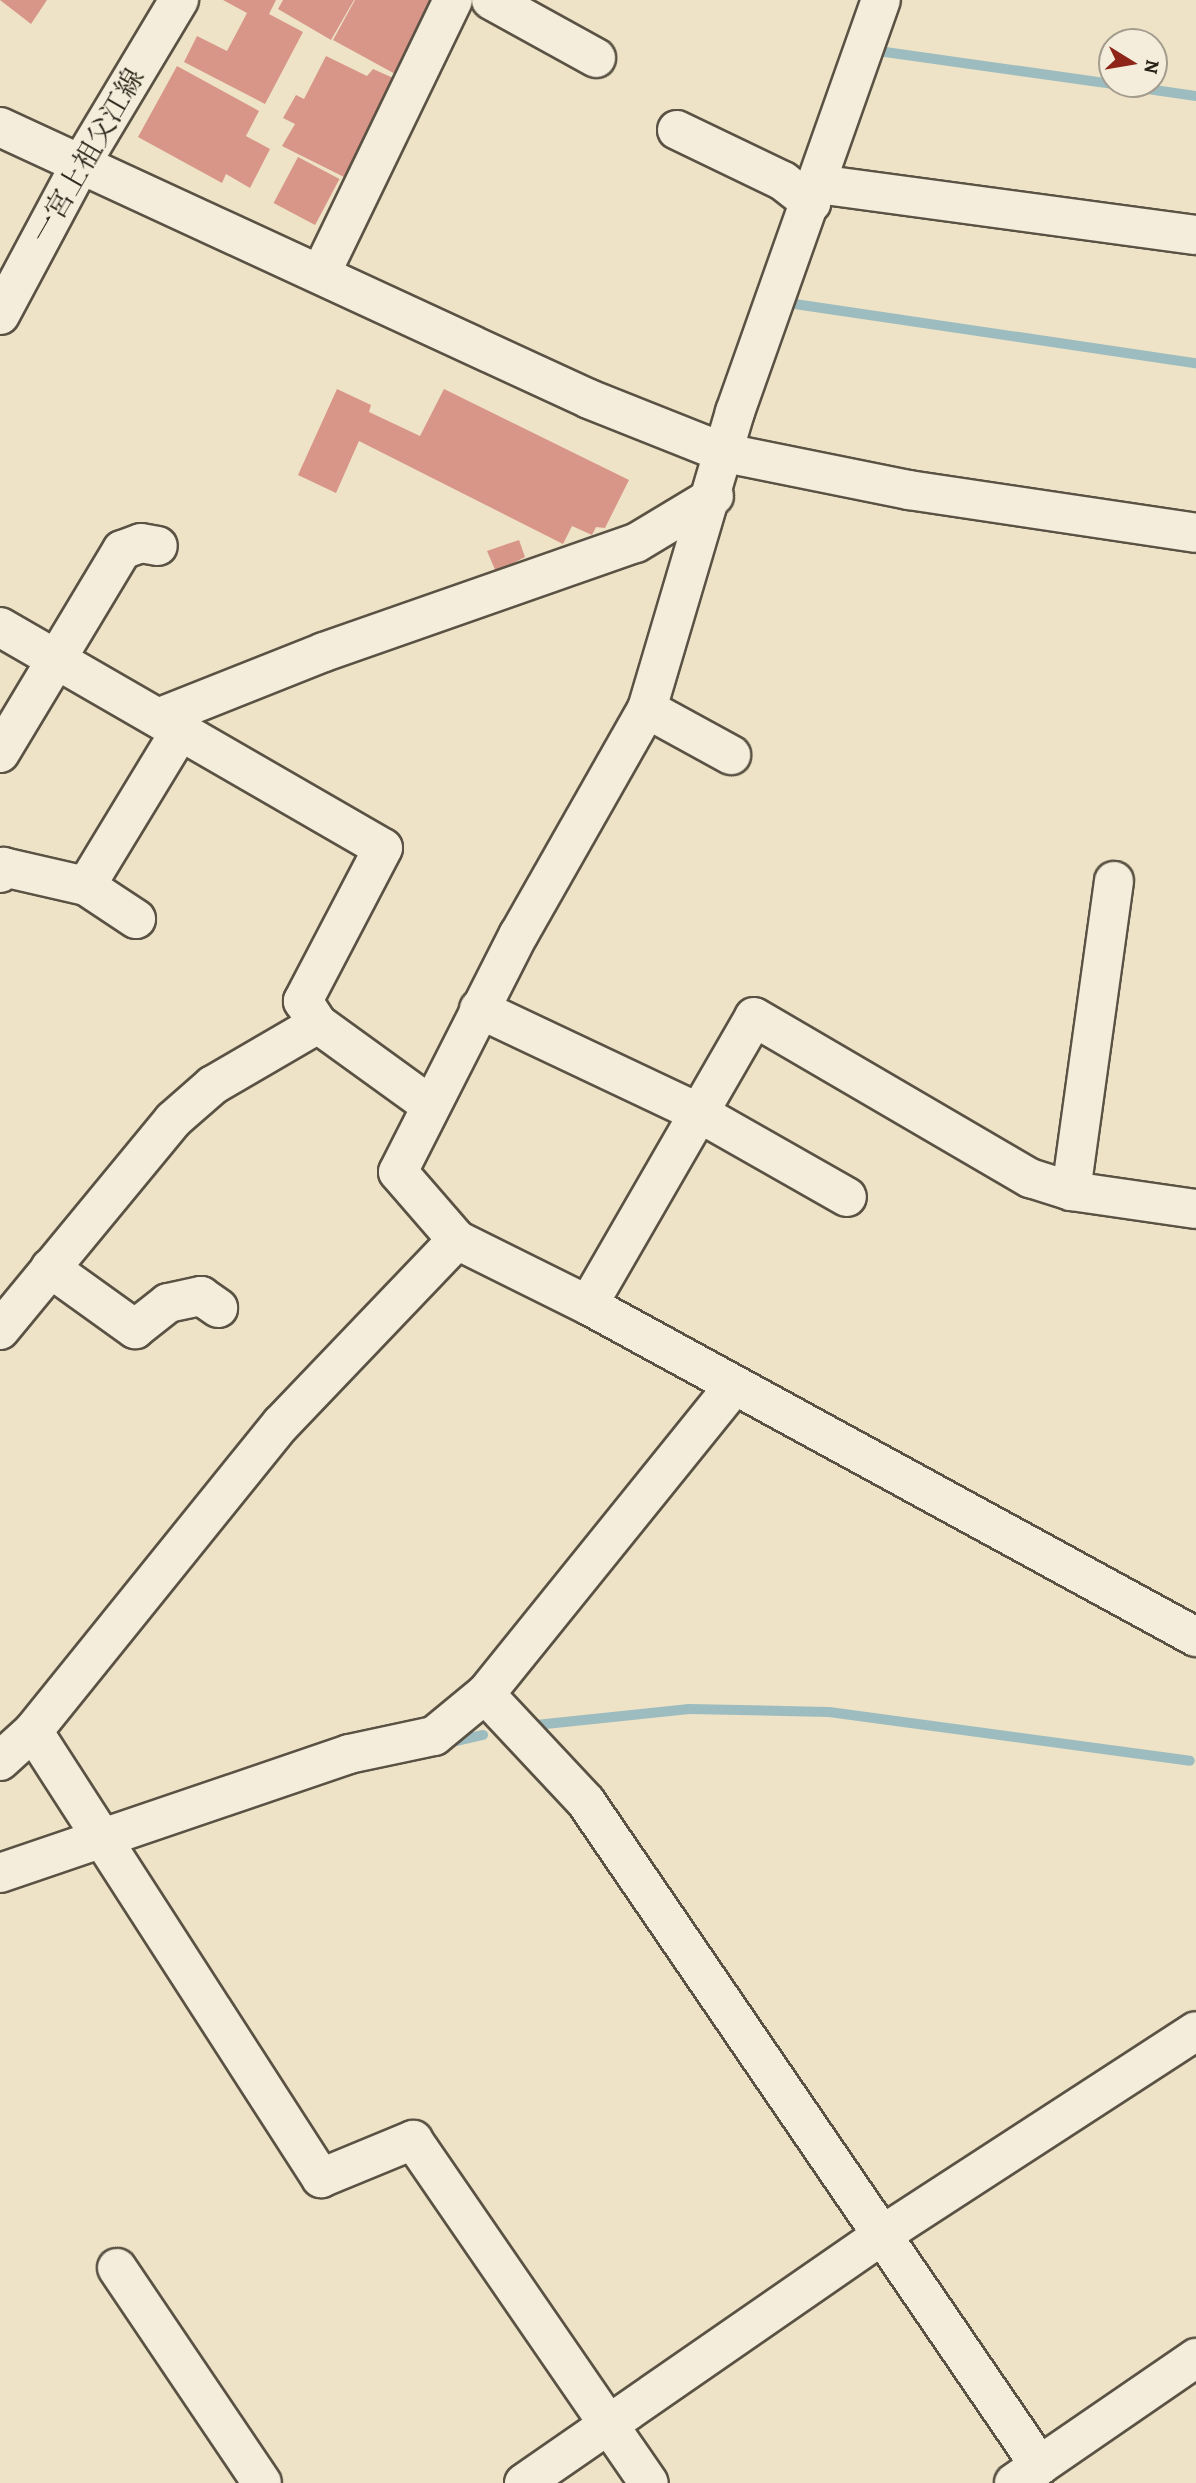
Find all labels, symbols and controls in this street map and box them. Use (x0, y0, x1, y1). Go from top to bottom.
north arrow (1098, 28, 1168, 98)
text: N (1138, 57, 1166, 76)
street label: 一宮上祖父江線 (24, 63, 152, 249)

